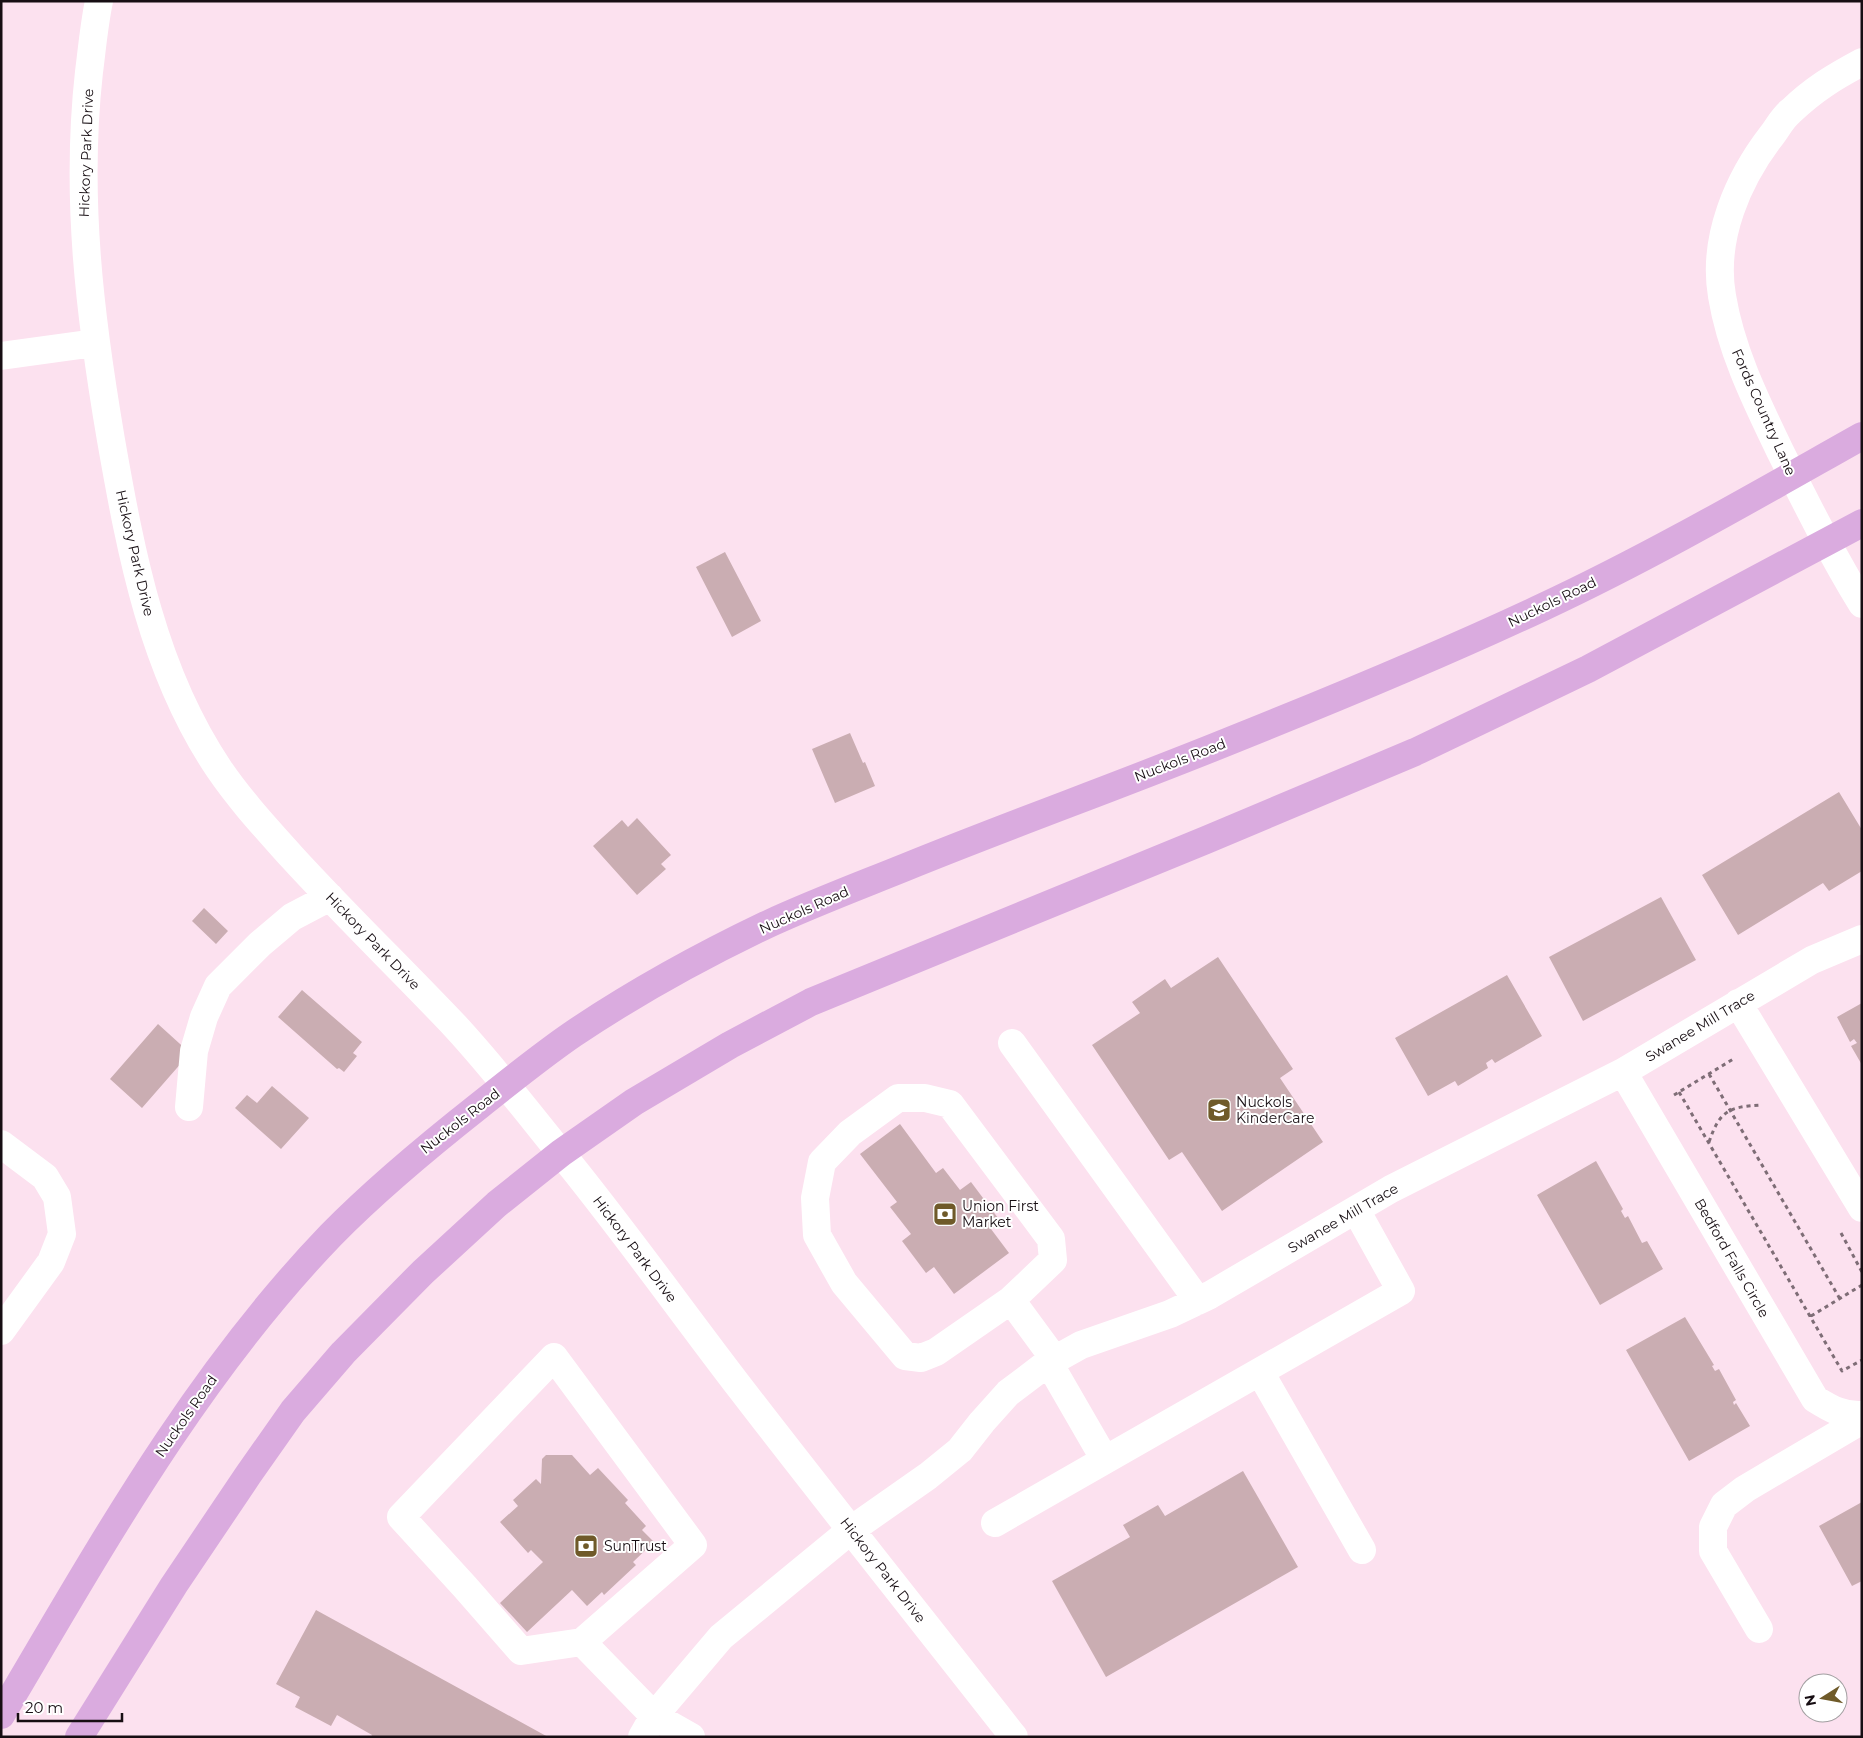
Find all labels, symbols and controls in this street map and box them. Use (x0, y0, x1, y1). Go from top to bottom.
street label: Hickory Park Drive (75, 88, 97, 218)
street label: Fords Country Lane (1728, 346, 1800, 478)
street label: Hickory Park Drive (112, 488, 158, 618)
street label: Nuckols Road (1505, 573, 1599, 631)
street label: Nuckols Road (1132, 734, 1228, 786)
street label: Nuckols Road (756, 882, 852, 938)
street label: Hickory Park Drive (322, 888, 424, 994)
street label: Swanee Mill Trace (1642, 986, 1758, 1066)
street label: Nuckols Road (417, 1084, 503, 1158)
place label: Nuckols KinderCare (1236, 1093, 1314, 1127)
school or university icon: Nuckols KinderCare (1206, 1097, 1232, 1123)
street label: Swanee Mill Trace (1285, 1179, 1401, 1257)
street label: Hickory Park Drive (589, 1192, 681, 1306)
street label: Bedford Falls Circle (1691, 1195, 1773, 1321)
place label: Union First Market (962, 1197, 1039, 1231)
bank icon: Union First Market (932, 1201, 958, 1227)
street label: Nuckols Road (151, 1371, 221, 1461)
street label: Hickory Park Drive (836, 1514, 930, 1626)
bank icon: SunTrust (573, 1533, 599, 1559)
place label: SunTrust (604, 1537, 667, 1555)
north arrow (1798, 1673, 1848, 1723)
scale bar (18, 1690, 121, 1722)
text: N (1800, 1693, 1820, 1708)
text: 20 m (25, 1698, 63, 1717)

